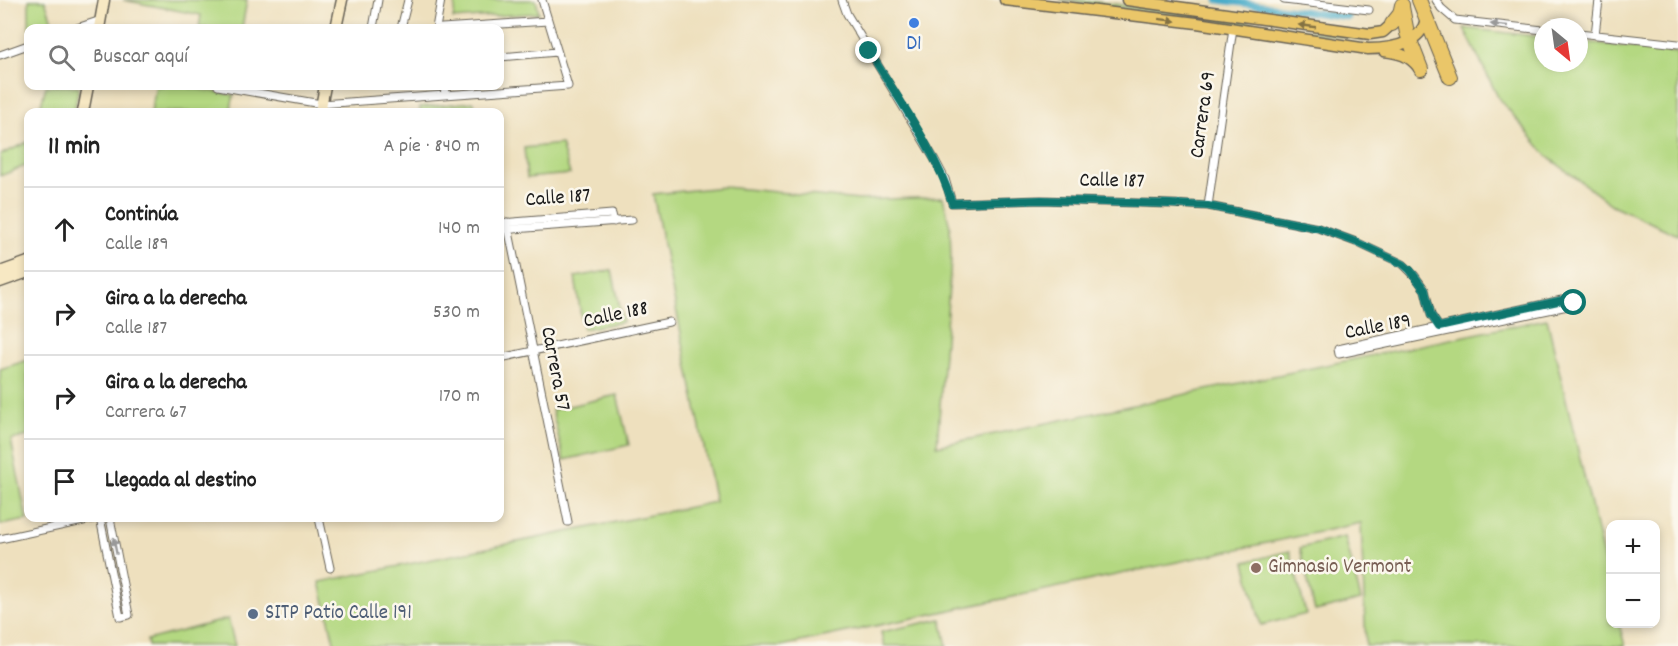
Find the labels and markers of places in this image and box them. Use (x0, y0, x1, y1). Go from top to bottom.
marker: D1 (907, 16, 921, 30)
place label: D1 (906, 30, 922, 60)
place label: Gimnasio Vermont (1268, 553, 1412, 583)
marker: Gimnasio Vermont (1249, 561, 1263, 575)
place label: SITP Patio Calle 191 (265, 599, 412, 629)
marker: SITP Patio Calle 191 (246, 607, 260, 621)

